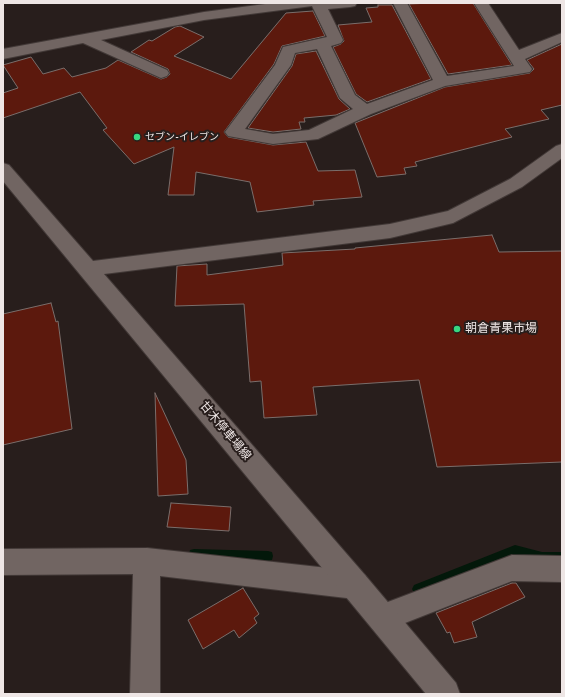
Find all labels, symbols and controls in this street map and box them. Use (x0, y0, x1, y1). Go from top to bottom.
place label: セブン-イレブン (145, 131, 219, 143)
marker: セブン-イレブン (132, 132, 142, 142)
place label: 朝倉青果市場 (465, 322, 537, 336)
marker: 朝倉青果市場 (452, 324, 462, 334)
street label: 甘木停車場線 (196, 399, 254, 463)

